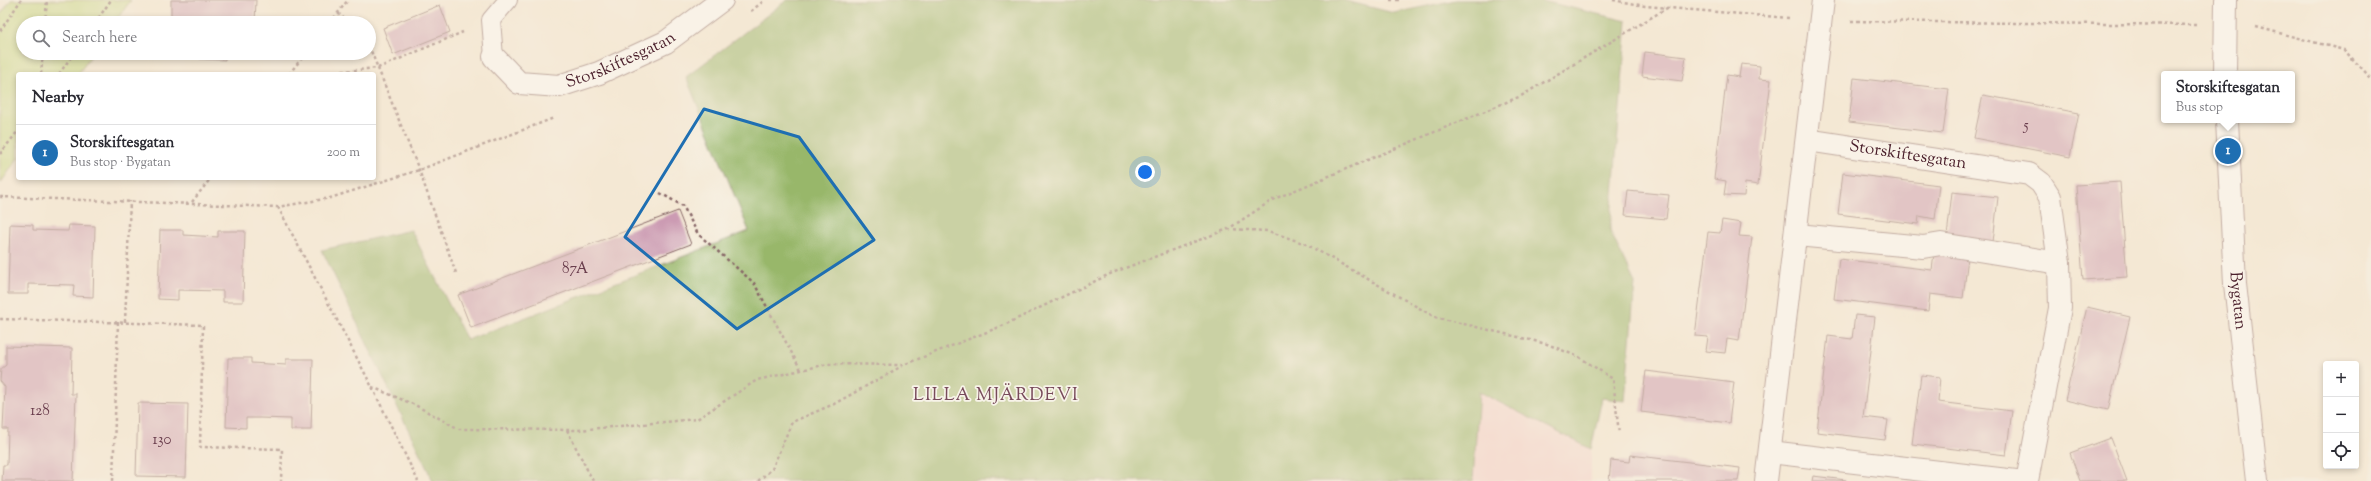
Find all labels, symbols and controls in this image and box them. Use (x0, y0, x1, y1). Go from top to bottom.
search box (16, 16, 376, 60)
street label: Storskiftesgatan (563, 26, 681, 95)
icon: search (30, 27, 52, 49)
text: Search here (62, 28, 137, 49)
popup (2161, 71, 2295, 123)
text: Storskiftesgatan (2176, 78, 2280, 99)
text: Nearby (32, 86, 84, 110)
text: Bus stop (2176, 99, 2223, 117)
house number: 5 (2022, 116, 2029, 137)
text: Storskiftesgatan (70, 133, 174, 154)
street label: Storskiftesgatan (1847, 135, 1968, 176)
pin: 1 (2215, 136, 2241, 166)
text: 1 (43, 144, 47, 162)
text: 200 m (327, 144, 360, 162)
text: Bus stop · Bygatan (70, 154, 171, 172)
your location (1135, 162, 1155, 182)
house number: 87A (562, 259, 588, 280)
street label: Bygatan (2222, 271, 2252, 331)
map controls (2323, 361, 2359, 469)
button: + (2323, 361, 2359, 397)
district label: LILLA MJÄRDEVI (913, 383, 1079, 409)
button: − (2323, 397, 2359, 433)
house number: 128 (30, 401, 50, 422)
house number: 130 (153, 430, 172, 451)
button: locate (2323, 433, 2359, 469)

